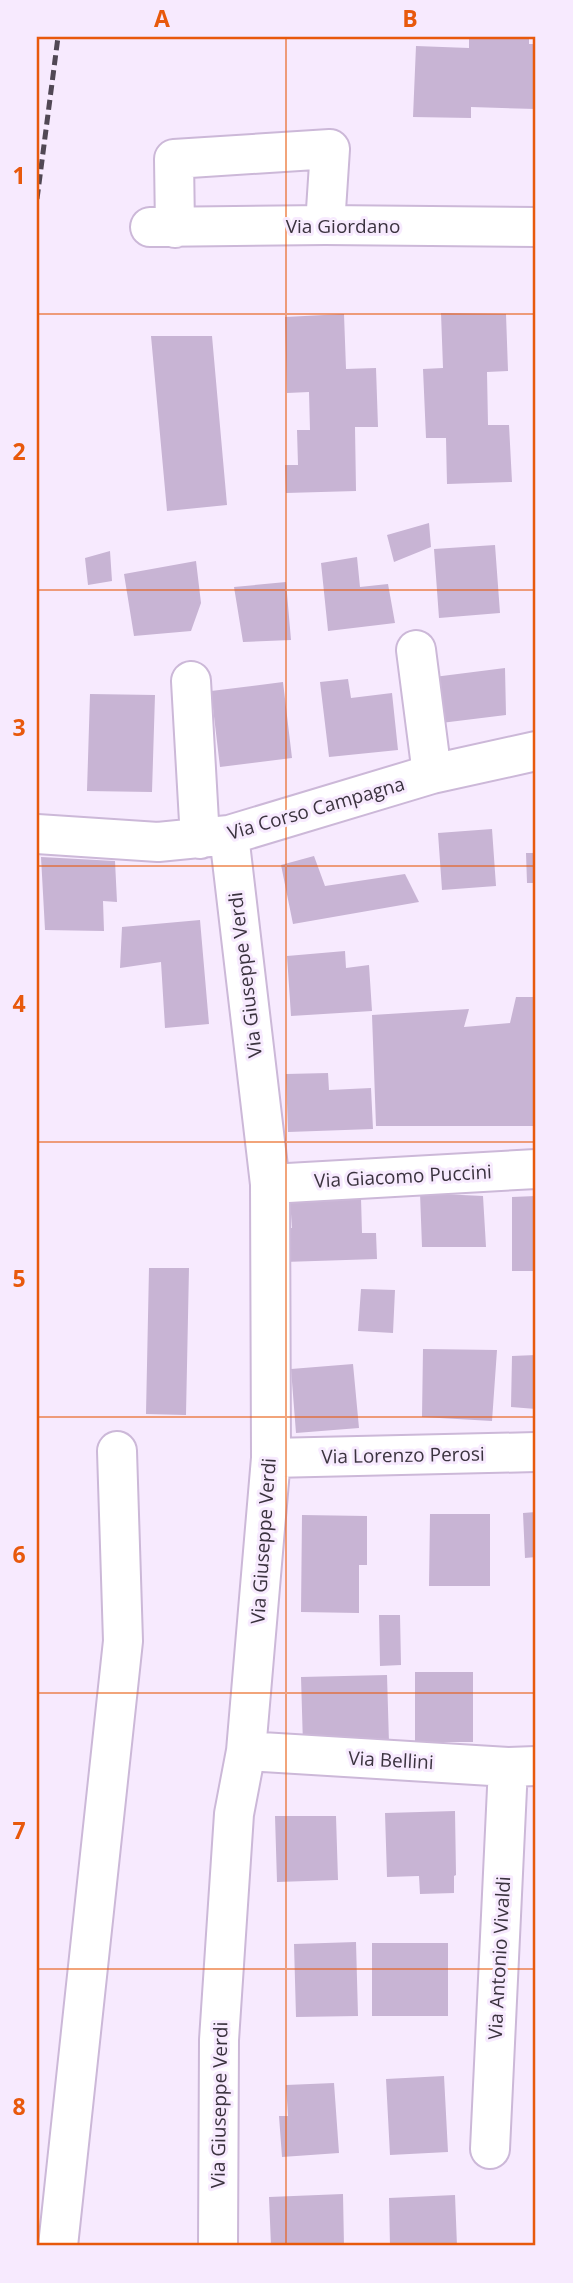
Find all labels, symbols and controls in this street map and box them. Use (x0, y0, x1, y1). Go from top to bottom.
text: A (154, 2, 170, 34)
text: B (402, 2, 418, 34)
text: 1 (12, 159, 26, 191)
street label: Via Giordano (286, 213, 400, 239)
text: 2 (12, 435, 26, 467)
text: 3 (12, 711, 26, 743)
street label: Via Corso Campagna (224, 770, 408, 846)
street label: Via Giuseppe Verdi (222, 891, 268, 1059)
text: 4 (12, 987, 26, 1019)
street label: Via Giacomo Puccini (314, 1158, 492, 1194)
text: 5 (12, 1262, 26, 1294)
street label: Via Lorenzo Perosi (321, 1441, 485, 1469)
street label: Via Giuseppe Verdi (244, 1457, 282, 1625)
text: 6 (12, 1538, 26, 1570)
street label: Via Bellini (348, 1745, 434, 1775)
text: 7 (12, 1814, 26, 1846)
street label: Via Antonio Vivaldi (482, 1876, 516, 2040)
street label: Via Giuseppe Verdi (205, 2021, 233, 2189)
text: 8 (12, 2090, 26, 2122)

